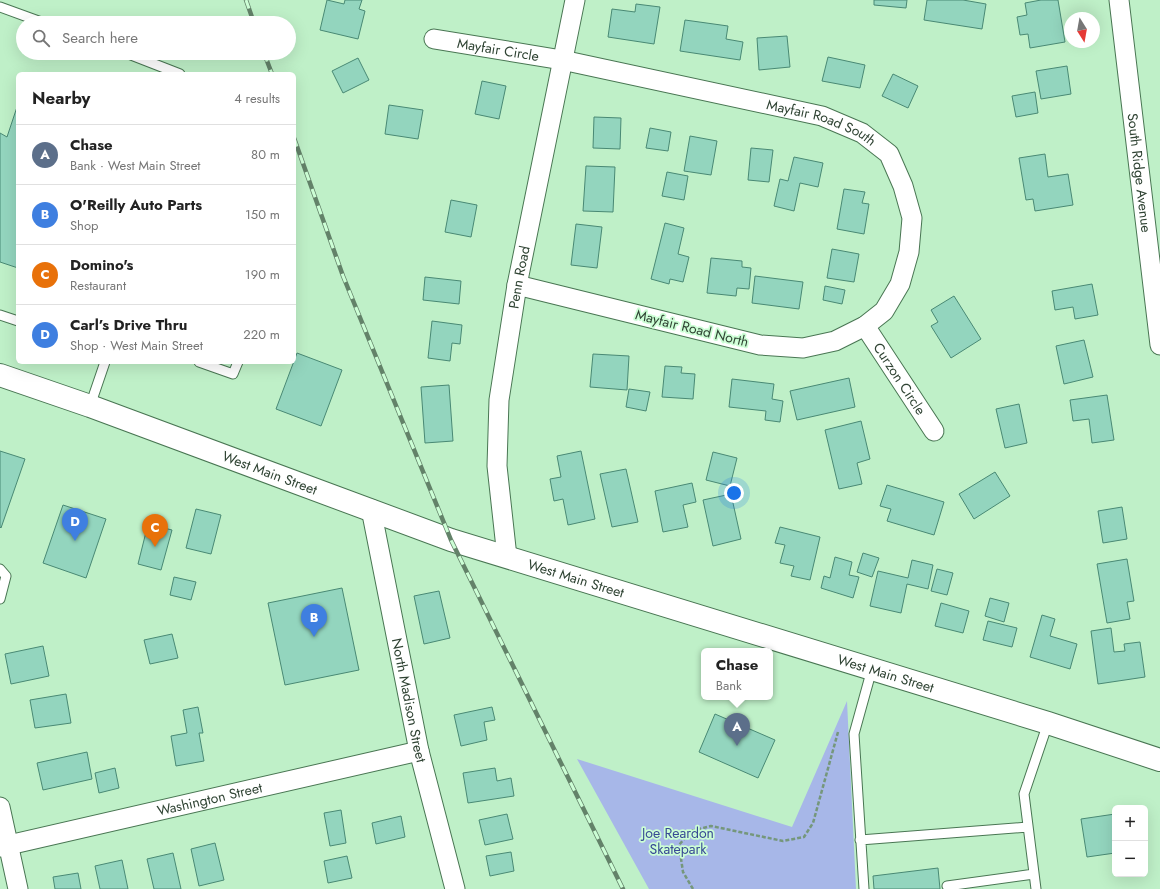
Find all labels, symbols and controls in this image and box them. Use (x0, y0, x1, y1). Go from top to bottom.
north arrow (1064, 12, 1100, 48)
search box (16, 16, 296, 60)
icon: search (30, 27, 52, 49)
text: Search here (62, 27, 138, 49)
street label: Mayfair Circle (456, 33, 541, 66)
text: Nearby (32, 86, 90, 110)
text: 4 results (234, 89, 280, 108)
street label: Mayfair Road South (765, 94, 880, 150)
street label: South Ridge Avenue (1123, 112, 1157, 234)
text: Chase (70, 134, 113, 156)
text: A (40, 145, 50, 164)
text: 80 m (251, 145, 280, 164)
text: Bank · West Main Street (70, 156, 200, 175)
text: O'Reilly Auto Parts (70, 194, 202, 216)
text: B (41, 205, 49, 224)
text: 150 m (245, 205, 280, 224)
text: Shop (70, 216, 98, 235)
street label: Penn Road (503, 244, 535, 310)
text: Domino's (70, 254, 133, 276)
text: C (40, 265, 50, 284)
text: 190 m (245, 265, 280, 284)
text: Restaurant (70, 276, 126, 295)
street label: Mayfair Road North (633, 304, 751, 352)
text: Carl’s Drive Thru (70, 314, 187, 336)
text: D (40, 325, 50, 344)
text: 220 m (243, 325, 280, 344)
text: Shop · West Main Street (70, 336, 203, 355)
street label: Curzon Circle (869, 339, 931, 419)
street label: West Main Street (219, 446, 321, 500)
your location (724, 483, 744, 503)
pin: D (62, 508, 88, 541)
pin: C (142, 514, 168, 547)
street label: West Main Street (525, 554, 627, 603)
pin: B (301, 604, 327, 637)
street label: North Madison Street (387, 636, 432, 765)
popup (701, 648, 773, 700)
street label: West Main Street (835, 649, 937, 698)
text: Chase (716, 654, 758, 676)
text: Bank (716, 676, 742, 695)
pin: A (724, 713, 750, 746)
street label: Washington Street (155, 777, 265, 821)
map controls (1112, 805, 1148, 877)
button: + (1112, 805, 1148, 841)
park label: Joe Reardon Skatepark (640, 823, 714, 859)
button: − (1112, 841, 1148, 877)

